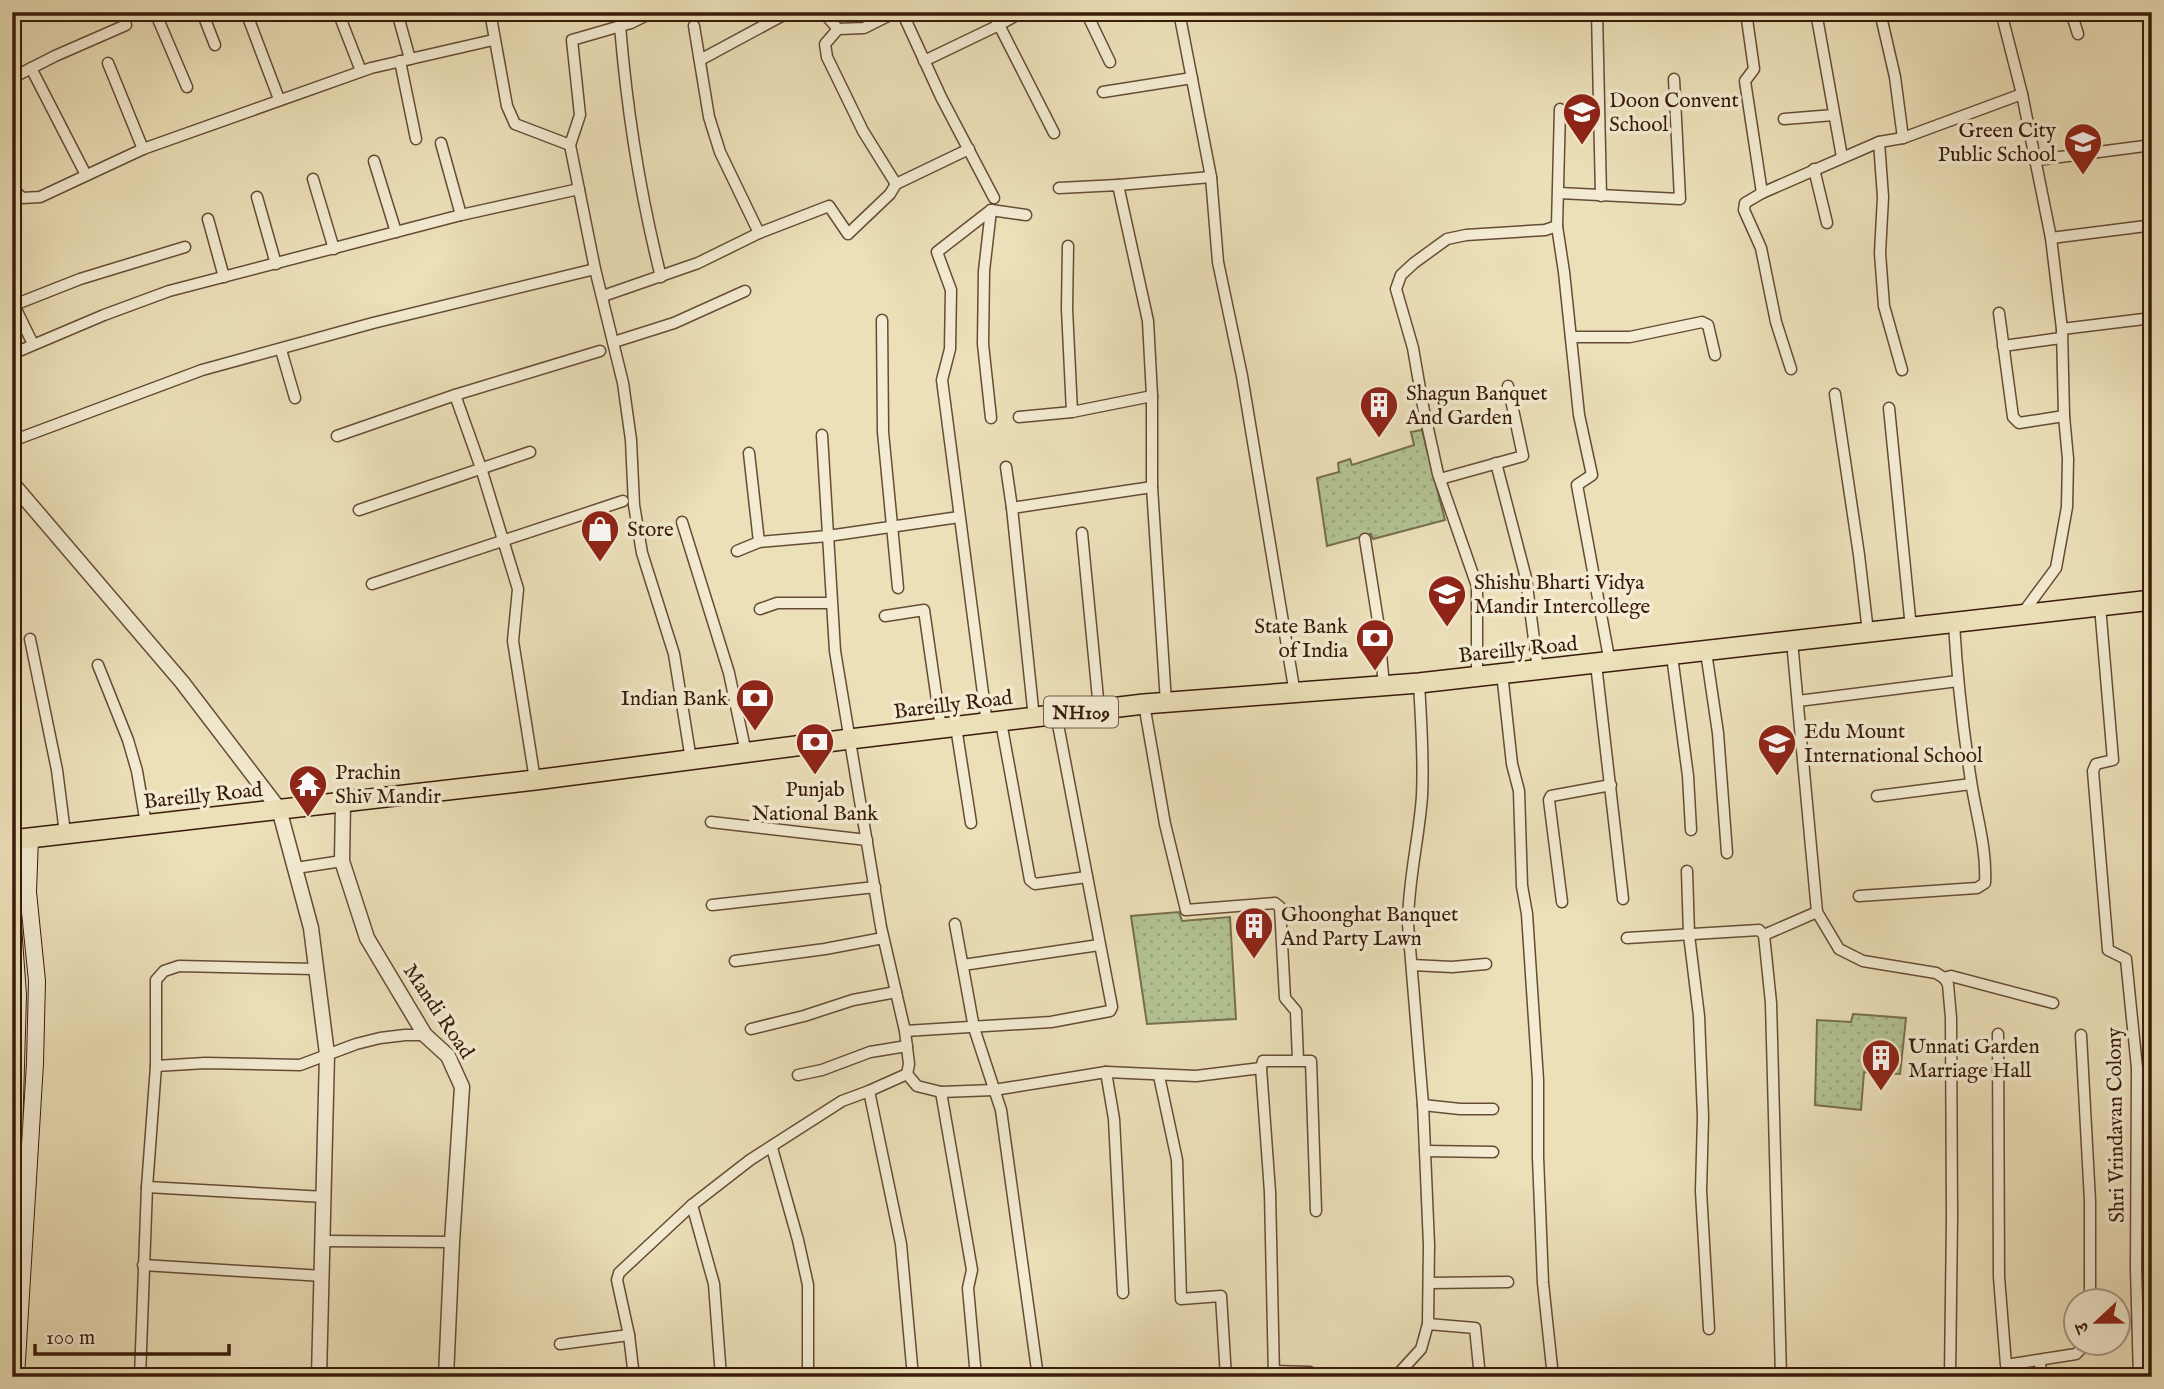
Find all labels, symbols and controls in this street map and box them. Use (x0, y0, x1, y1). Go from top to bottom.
place label: Doon Convent School (1609, 88, 1739, 139)
school or university icon: Doon Convent School (1561, 91, 1603, 146)
place label: Green City Public School (1938, 118, 2057, 169)
school or university icon: Green City Public School (2062, 121, 2104, 176)
place label: Shagun Banquet And Garden (1405, 381, 1547, 432)
building icon: Shagun Banquet And Garden (1358, 384, 1400, 439)
shop icon: Store (579, 508, 621, 563)
place label: Store (627, 517, 674, 544)
place label: Shishu Bharti Vidya Mandir Intercollege (1474, 570, 1651, 621)
school or university icon: Shishu Bharti Vidya Mandir Intercollege (1426, 573, 1468, 628)
place label: State Bank of India (1254, 614, 1349, 665)
bank icon: State Bank of India (1354, 617, 1396, 672)
street label: Bareilly Road (1457, 631, 1580, 670)
bank icon: Indian Bank (734, 677, 776, 732)
street label: Bareilly Road (892, 685, 1015, 726)
place label: Indian Bank (621, 686, 729, 713)
road number: NH109 (1044, 696, 1118, 727)
place label: Edu Mount International School (1804, 719, 1983, 770)
bank icon: Punjab National Bank (794, 721, 836, 776)
school or university icon: Edu Mount International School (1756, 722, 1798, 777)
place label: Prachin Shiv Mandir (335, 760, 441, 811)
temple icon: Prachin Shiv Mandir (287, 763, 329, 818)
street label: Bareilly Road (142, 777, 265, 816)
place label: Punjab National Bank (752, 777, 879, 828)
place label: Ghoonghat Banquet And Party Lawn (1280, 902, 1458, 953)
building icon: Ghoonghat Banquet And Party Lawn (1233, 905, 1275, 960)
street label: Mandi Road (396, 959, 480, 1065)
street label: Shri Vrindavan Colony (2101, 1026, 2132, 1223)
place label: Unnati Garden Marriage Hall (1908, 1034, 2040, 1085)
building icon: Unnati Garden Marriage Hall (1860, 1037, 1902, 1092)
north arrow (2062, 1288, 2132, 1358)
scale bar (35, 1312, 229, 1356)
text: उ (2070, 1317, 2097, 1338)
text: 100 m (46, 1325, 95, 1352)

